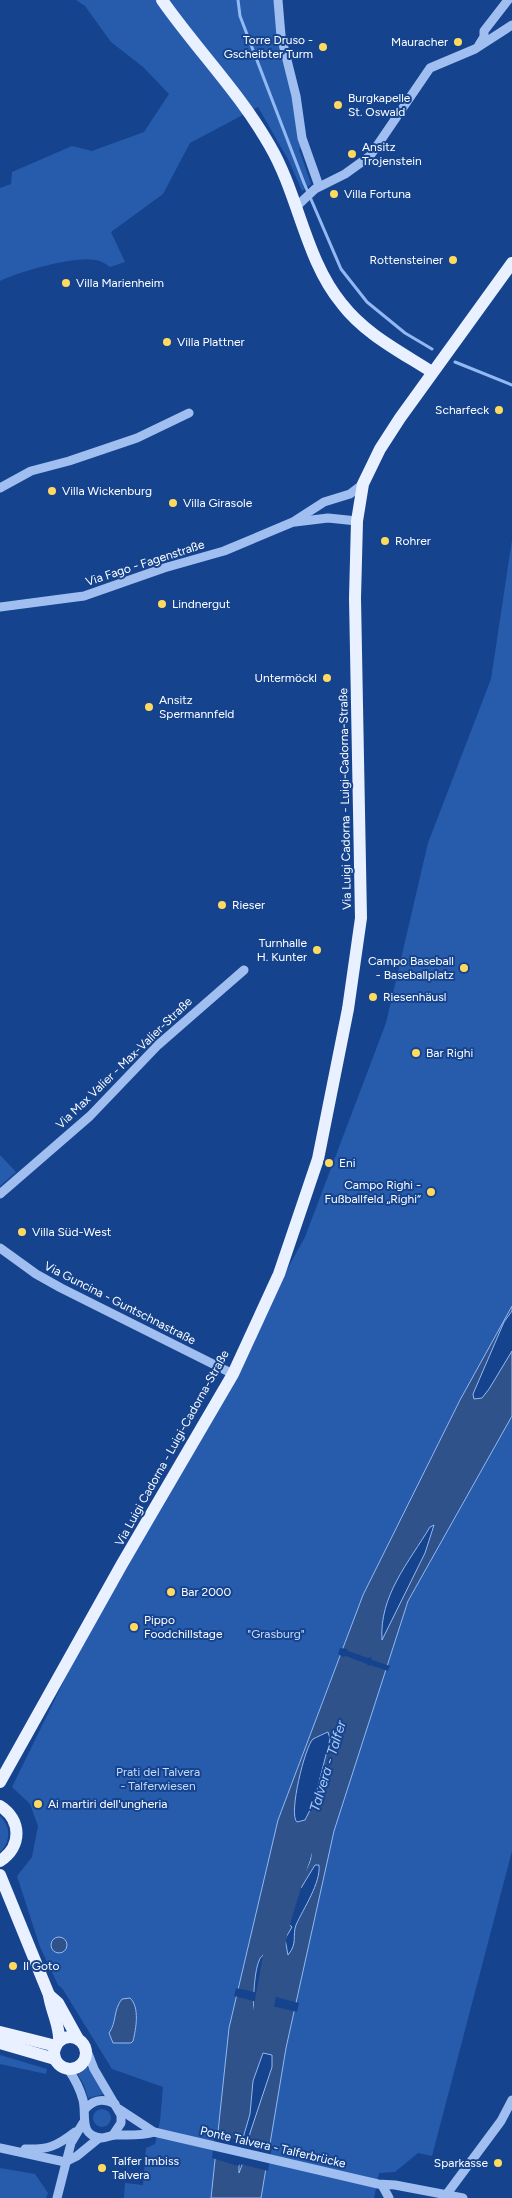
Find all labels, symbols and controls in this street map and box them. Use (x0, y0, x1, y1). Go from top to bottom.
place label: Torre Druso - Gscheibter Turm (224, 33, 313, 61)
place label: Mauracher (391, 35, 448, 49)
marker: Mauracher (452, 36, 464, 48)
marker: Torre Druso - Gscheibter Turm (317, 41, 329, 53)
place label: Burgkapelle St. Oswald (348, 91, 411, 119)
marker: Burgkapelle St. Oswald (332, 99, 344, 111)
place label: Ansitz Trojenstein (362, 140, 422, 168)
marker: Ansitz Trojenstein (346, 148, 358, 160)
place label: Villa Fortuna (344, 187, 411, 201)
marker: Villa Fortuna (328, 188, 340, 200)
place label: Rottensteiner (369, 253, 443, 267)
marker: Rottensteiner (447, 254, 459, 266)
place label: Villa Marienheim (76, 276, 164, 290)
marker: Villa Marienheim (60, 277, 72, 289)
place label: Villa Plattner (177, 335, 245, 349)
marker: Villa Plattner (161, 336, 173, 348)
place label: Scharfeck (435, 403, 489, 417)
marker: Scharfeck (493, 404, 505, 416)
place label: Villa Wickenburg (62, 484, 152, 498)
marker: Villa Wickenburg (46, 485, 58, 497)
place label: Villa Girasole (183, 496, 253, 510)
marker: Villa Girasole (167, 497, 179, 509)
place label: Rohrer (395, 534, 431, 548)
marker: Rohrer (379, 535, 391, 547)
street label: Via Fago - Fagenstraße (84, 537, 207, 589)
place label: Lindnergut (172, 597, 231, 611)
marker: Lindnergut (156, 598, 168, 610)
place label: Untermöckl (255, 671, 317, 685)
marker: Untermöckl (321, 672, 333, 684)
street label: Via Luigi Cadorna - Luigi-Cadorna-Straße (336, 688, 354, 910)
place label: Ansitz Spermannfeld (159, 693, 234, 721)
marker: Ansitz Spermannfeld (143, 701, 155, 713)
place label: Rieser (232, 898, 265, 912)
marker: Rieser (216, 899, 228, 911)
place label: Turnhalle H. Kunter (257, 936, 307, 964)
marker: Turnhalle H. Kunter (311, 944, 323, 956)
place label: Campo Baseball - Baseballplatz (368, 954, 454, 982)
marker: Campo Baseball - Baseballplatz (458, 962, 470, 974)
place label: Riesenhäusl (383, 990, 446, 1004)
marker: Riesenhäusl (367, 991, 379, 1003)
street label: Via Max Valier - Max-Valier-Straße (53, 994, 195, 1132)
place label: Bar Righi (426, 1046, 473, 1060)
marker: Bar Righi (410, 1047, 422, 1059)
place label: Eni (339, 1156, 356, 1170)
marker: Eni (323, 1157, 335, 1169)
place label: Campo Righi - Fußballfeld „Righi“ (325, 1178, 421, 1206)
marker: Campo Righi - Fußballfeld „Righi“ (425, 1186, 437, 1198)
place label: Villa Süd-West (32, 1225, 112, 1239)
marker: Villa Süd-West (16, 1226, 28, 1238)
street label: Via Guncina - Guntschnastraße (42, 1259, 198, 1348)
street label: Via Luigi Cadorna - Luigi-Cadorna-Straße (112, 1347, 232, 1548)
place label: Bar 2000 (181, 1585, 232, 1599)
marker: Bar 2000 (165, 1586, 177, 1598)
place label: Pippo Foodchillstage (144, 1613, 223, 1641)
marker: Pippo Foodchillstage (128, 1621, 140, 1633)
park label: "Grasburg" (247, 1627, 305, 1641)
water label: Talvera - Talfer (306, 1717, 350, 1814)
park label: Prati del Talvera - Talferwiesen (116, 1765, 200, 1793)
place label: Ai martiri dell'ungheria (48, 1797, 167, 1811)
marker: Ai martiri dell'ungheria (32, 1798, 44, 1810)
place label: Il Goto (23, 1959, 59, 1973)
marker: Il Goto (7, 1960, 19, 1972)
street label: Ponte Talvera - Talferbrücke (199, 2123, 348, 2171)
place label: Talfer Imbiss Talvera (112, 2154, 179, 2182)
place label: Sparkasse (434, 2156, 488, 2170)
marker: Sparkasse (492, 2157, 504, 2169)
marker: Talfer Imbiss Talvera (96, 2162, 108, 2174)

